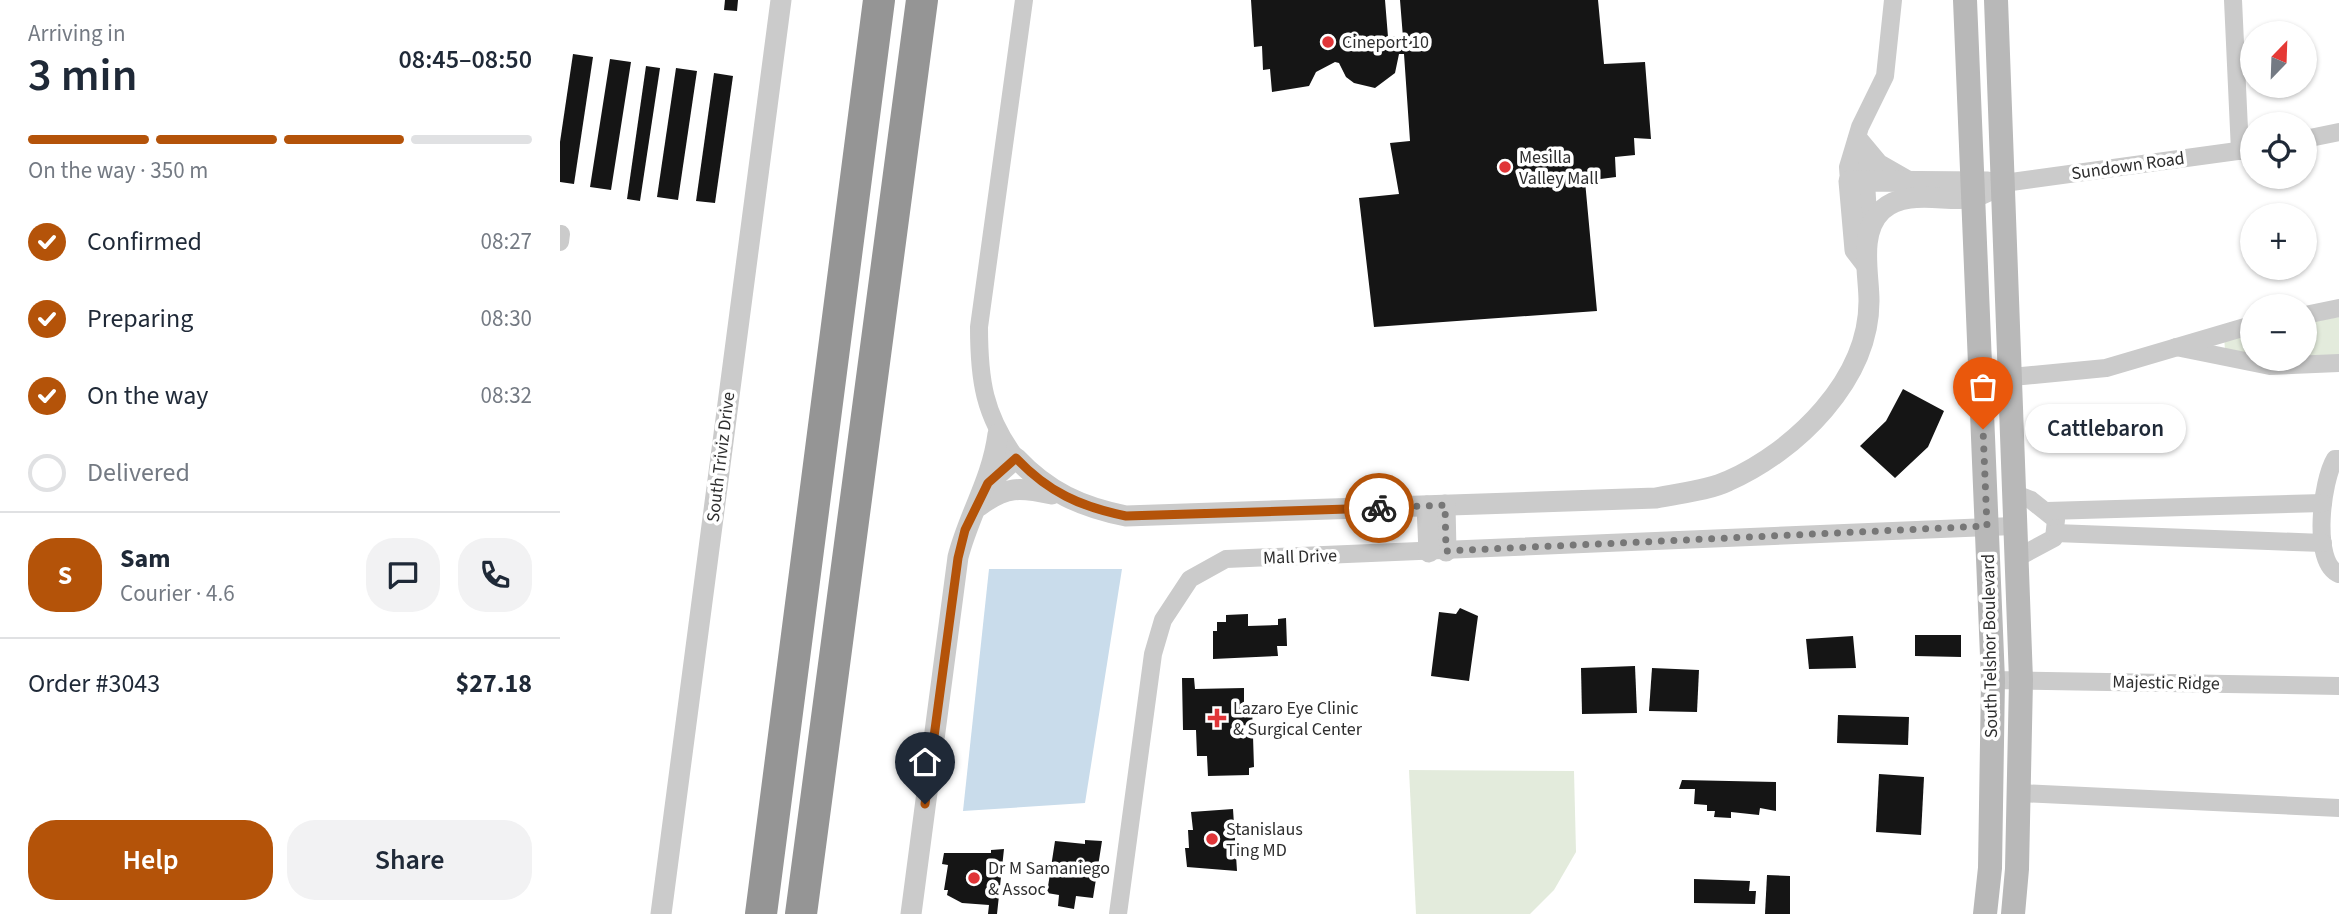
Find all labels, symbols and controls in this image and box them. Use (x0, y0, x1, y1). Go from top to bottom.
text: Arriving in (28, 17, 126, 50)
north arrow (2240, 21, 2317, 98)
map controls (2240, 21, 2317, 371)
place label: Cineport 10 (1342, 30, 1429, 55)
marker: Cineport 10 (1320, 34, 1336, 50)
text: 08:45–08:50 (399, 41, 532, 78)
text: 3 min (28, 43, 137, 108)
button: locate (2240, 112, 2317, 189)
place label: Mesilla Valley Mall (1519, 145, 1599, 191)
street label: Sundown Road (2070, 146, 2186, 186)
text: On the way · 350 m (28, 154, 208, 187)
marker: Mesilla Valley Mall (1497, 159, 1513, 175)
button: + (2240, 203, 2317, 280)
icon: check (28, 223, 66, 261)
text: Confirmed (87, 223, 202, 260)
text: 08:27 (481, 225, 532, 258)
button: − (2240, 294, 2317, 371)
icon: check (28, 300, 66, 338)
text: Preparing (87, 300, 193, 337)
text: 08:30 (481, 302, 532, 335)
pin (1953, 357, 2013, 429)
icon: bag (1964, 368, 2002, 406)
icon: check (28, 377, 66, 415)
text: On the way (87, 377, 208, 414)
text: 08:32 (481, 379, 532, 412)
street label: South Triviz Drive (701, 390, 741, 524)
callout: Cattlebaron (2025, 404, 2186, 453)
text: Cattlebaron (2047, 412, 2164, 445)
text: Delivered (87, 454, 190, 491)
courier (1344, 473, 1414, 543)
icon: bike (1360, 489, 1398, 527)
button: chat (366, 538, 440, 612)
button: phone (458, 538, 532, 612)
text: Sam (120, 540, 170, 577)
street label: Mall Drive (1263, 543, 1337, 571)
street label: South Telshor Boulevard (1976, 554, 2004, 738)
text: S (58, 557, 72, 594)
text: Courier · 4.6 (120, 577, 235, 610)
text: Order #3043 (28, 665, 160, 702)
text: $27.18 (456, 665, 532, 702)
street label: Majestic Ridge (2112, 670, 2220, 696)
place label: Lazaro Eye Clinic & Surgical Center (1233, 696, 1363, 742)
marker: Lazaro Eye Clinic & Surgical Center (1207, 708, 1227, 728)
pin (895, 732, 955, 804)
icon: home (906, 743, 944, 781)
place label: Stanislaus Ting MD (1226, 817, 1303, 863)
button: Help (28, 820, 273, 900)
button: Share (287, 820, 532, 900)
marker: Stanislaus Ting MD (1204, 831, 1220, 847)
place label: Dr M Samaniego & Assoc (988, 856, 1110, 902)
marker: Dr M Samaniego & Assoc (966, 870, 982, 886)

